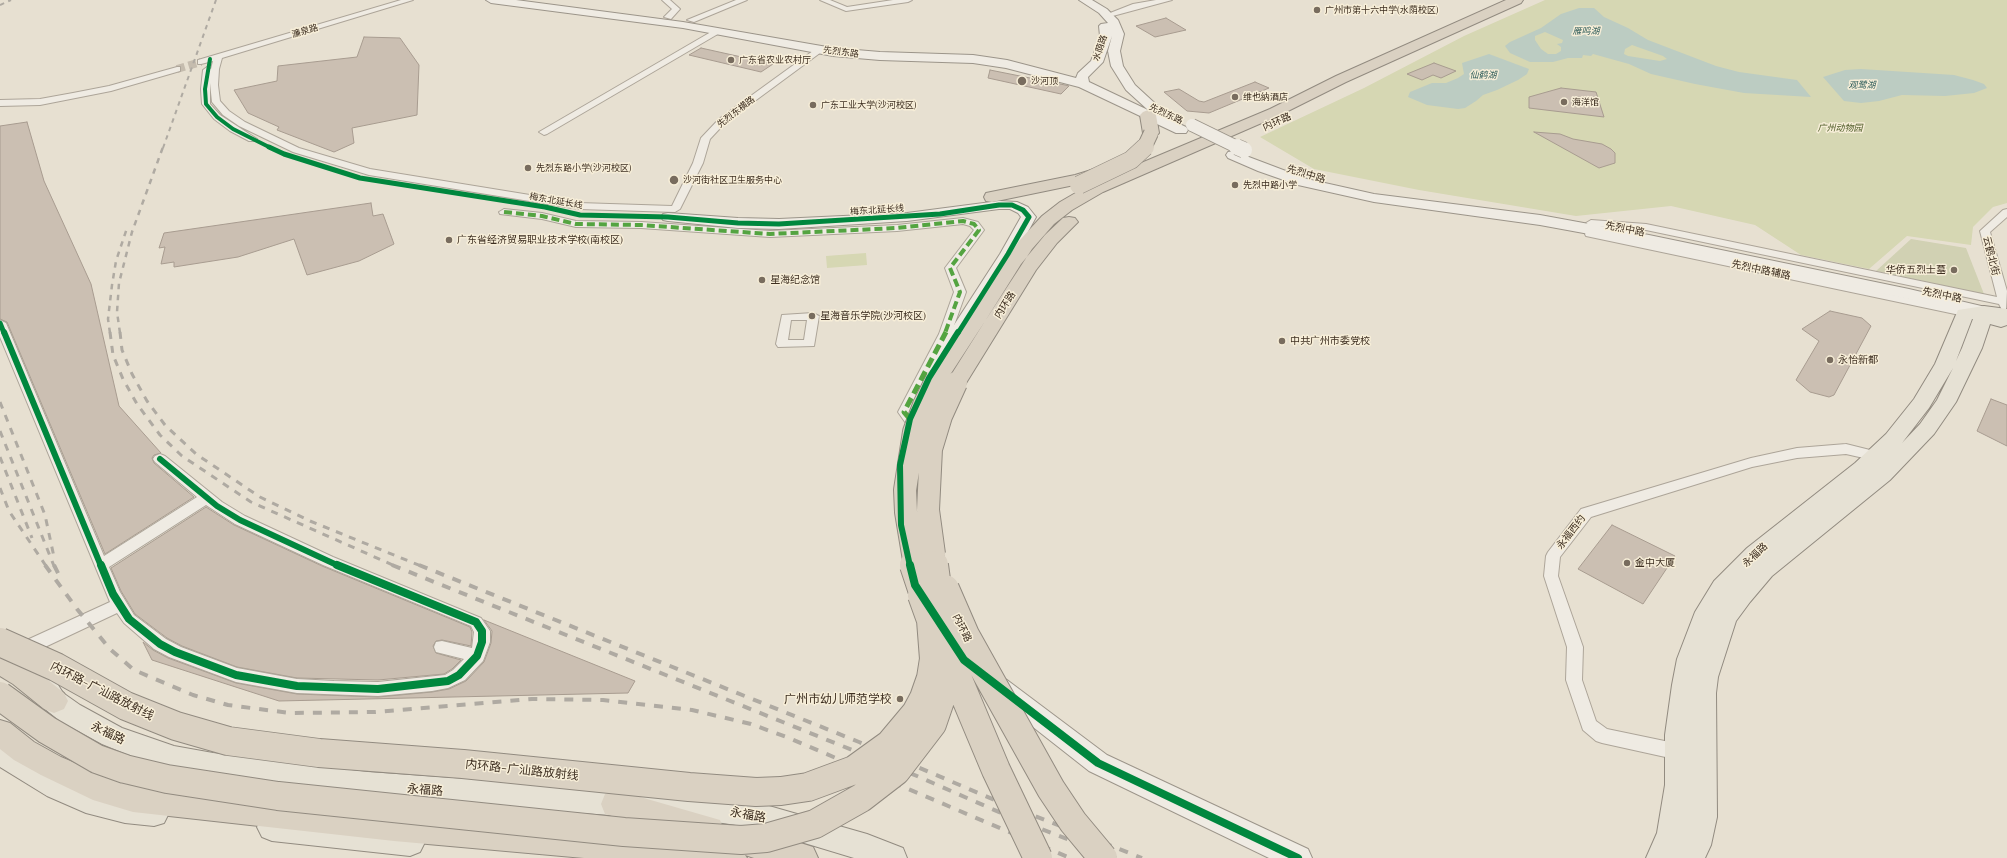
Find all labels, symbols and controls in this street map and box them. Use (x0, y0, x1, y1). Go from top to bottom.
marker: 广州市第十六中学(水荫校区) (1312, 5, 1322, 15)
place label: 广州市第十六中学(水荫校区) (1325, 5, 1438, 15)
street label: 濂泉路 (291, 22, 319, 40)
water label: 雁鸣湖 (1573, 26, 1599, 36)
street label: 水荫路 (1090, 33, 1110, 63)
street label: 先烈东路 (822, 44, 860, 60)
marker: 广东省农业农村厅 (726, 55, 736, 65)
place label: 广东省农业农村厅 (739, 55, 811, 65)
water label: 仙鹤湖 (1470, 70, 1496, 80)
marker: 沙河顶 (1016, 75, 1028, 87)
place label: 沙河顶 (1031, 76, 1058, 86)
water label: 观鹭湖 (1849, 80, 1875, 90)
marker: 维也纳酒店 (1230, 92, 1240, 102)
place label: 维也纳酒店 (1243, 92, 1288, 102)
street label: 先烈东横路 (715, 94, 757, 130)
marker: 海洋馆 (1559, 97, 1569, 107)
place label: 海洋馆 (1572, 97, 1599, 107)
marker: 广东工业大学(沙河校区) (808, 100, 818, 110)
place label: 广东工业大学(沙河校区) (821, 100, 916, 110)
street label: 先烈东路 (1147, 101, 1185, 127)
street label: 内环路 (1261, 110, 1293, 134)
park label: 广州动物园 (1818, 123, 1862, 133)
street label: 先烈中路 (1285, 162, 1327, 186)
marker: 先烈东路小学(沙河校区) (523, 163, 533, 173)
place label: 先烈东路小学(沙河校区) (536, 163, 631, 173)
marker: 沙河街社区卫生服务中心 (668, 174, 680, 186)
place label: 沙河街社区卫生服务中心 (683, 175, 782, 185)
marker: 先烈中路小学 (1230, 180, 1240, 190)
place label: 先烈中路小学 (1243, 180, 1297, 190)
street label: 梅东北延长线 (528, 191, 584, 211)
street label: 梅东北延长线 (850, 203, 904, 217)
street label: 先烈中路 (1604, 219, 1646, 239)
place label: 广东省经济贸易职业技术学校(南校区) (457, 234, 623, 246)
marker: 广东省经济贸易职业技术学校(南校区) (444, 235, 454, 245)
street label: 云鹤北街 (1980, 235, 2002, 277)
street label: 先烈中路辅路 (1730, 258, 1792, 282)
place label: 华侨五烈士墓 (1886, 264, 1946, 276)
marker: 华侨五烈士墓 (1949, 265, 1959, 275)
place label: 星海纪念馆 (770, 274, 820, 286)
marker: 星海纪念馆 (757, 275, 767, 285)
street label: 先烈中路 (1921, 285, 1963, 305)
street label: 内环路 (992, 289, 1018, 321)
place label: 星海音乐学院(沙河校区) (820, 310, 926, 322)
marker: 星海音乐学院(沙河校区) (807, 311, 817, 321)
place label: 中共广州市委党校 (1290, 335, 1370, 347)
marker: 中共广州市委党校 (1277, 336, 1287, 346)
place label: 永怡新都 (1838, 354, 1878, 366)
marker: 永怡新都 (1825, 355, 1835, 365)
street label: 永福西约 (1554, 513, 1588, 551)
street label: 永福路 (1740, 540, 1770, 570)
place label: 金中大厦 (1635, 557, 1675, 569)
marker: 金中大厦 (1622, 558, 1632, 568)
street label: 内环路 (950, 612, 974, 644)
street label: 内环路-广汕路放射线 (48, 659, 156, 723)
place label: 广州市幼儿师范学校 (784, 692, 892, 706)
marker: 广州市幼儿师范学校 (895, 694, 905, 704)
street label: 永福路 (89, 719, 127, 747)
street label: 内环路-广汕路放射线 (465, 757, 579, 783)
street label: 永福路 (407, 782, 443, 798)
street label: 永福路 (729, 804, 767, 826)

